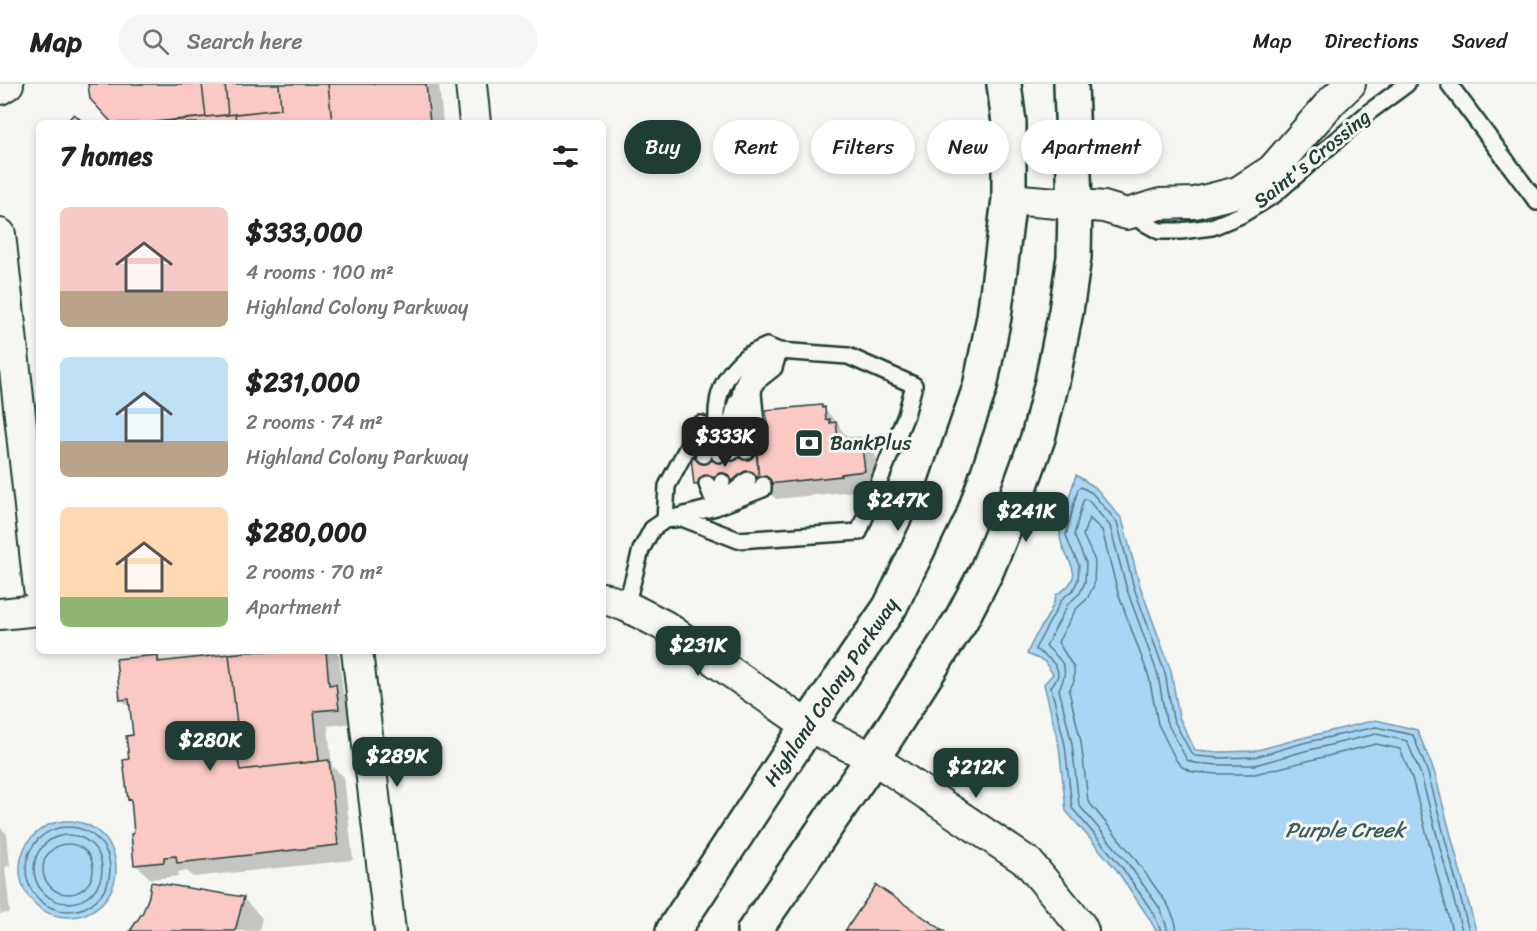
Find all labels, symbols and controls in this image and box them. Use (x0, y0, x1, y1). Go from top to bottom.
search box (118, 14, 538, 68)
text: Map (30, 17, 82, 66)
text: Search here (187, 22, 303, 61)
text: Map (1253, 22, 1291, 60)
text: Directions (1324, 22, 1419, 60)
text: Saved (1452, 22, 1507, 60)
icon: search (139, 25, 172, 58)
street label: Saint's Crossing (1245, 100, 1379, 218)
chip: Buy (624, 120, 701, 174)
chip: Rent (713, 120, 799, 174)
chip: Filters (811, 120, 915, 174)
chip: New (927, 120, 1009, 174)
chip: Apartment (1021, 120, 1162, 174)
text: 7 homes (60, 133, 152, 179)
icon: filters (549, 140, 582, 173)
text: $333,000 (246, 209, 363, 255)
icon: home (108, 231, 180, 303)
text: 4 rooms · 100 m² (246, 255, 394, 290)
text: Highland Colony Parkway (246, 290, 468, 325)
text: $231,000 (246, 359, 360, 405)
icon: home (108, 381, 180, 453)
text: 2 rooms · 74 m² (246, 405, 383, 440)
pin: $333K (683, 417, 767, 468)
text: $333K (696, 419, 754, 454)
place label: BankPlus (830, 426, 912, 461)
bank icon: BankPlus (793, 427, 825, 459)
text: Highland Colony Parkway (246, 440, 468, 475)
pin: $247K (856, 481, 940, 532)
text: $247K (867, 483, 929, 518)
pin: $241K (984, 492, 1068, 543)
text: $241K (997, 494, 1055, 529)
text: $280,000 (246, 509, 367, 555)
icon: home (108, 531, 180, 603)
text: 2 rooms · 70 m² (246, 555, 383, 590)
street label: Highland Colony Parkway (754, 589, 908, 794)
text: Apartment (246, 590, 340, 625)
pin: $231K (656, 626, 740, 677)
text: $231K (670, 628, 726, 663)
pin: $280K (168, 721, 252, 772)
text: $280K (179, 723, 241, 758)
pin: $289K (355, 737, 439, 788)
text: $289K (366, 739, 428, 774)
pin: $212K (934, 748, 1018, 799)
text: $212K (947, 750, 1005, 785)
water label: Purple Creek (1285, 811, 1408, 849)

